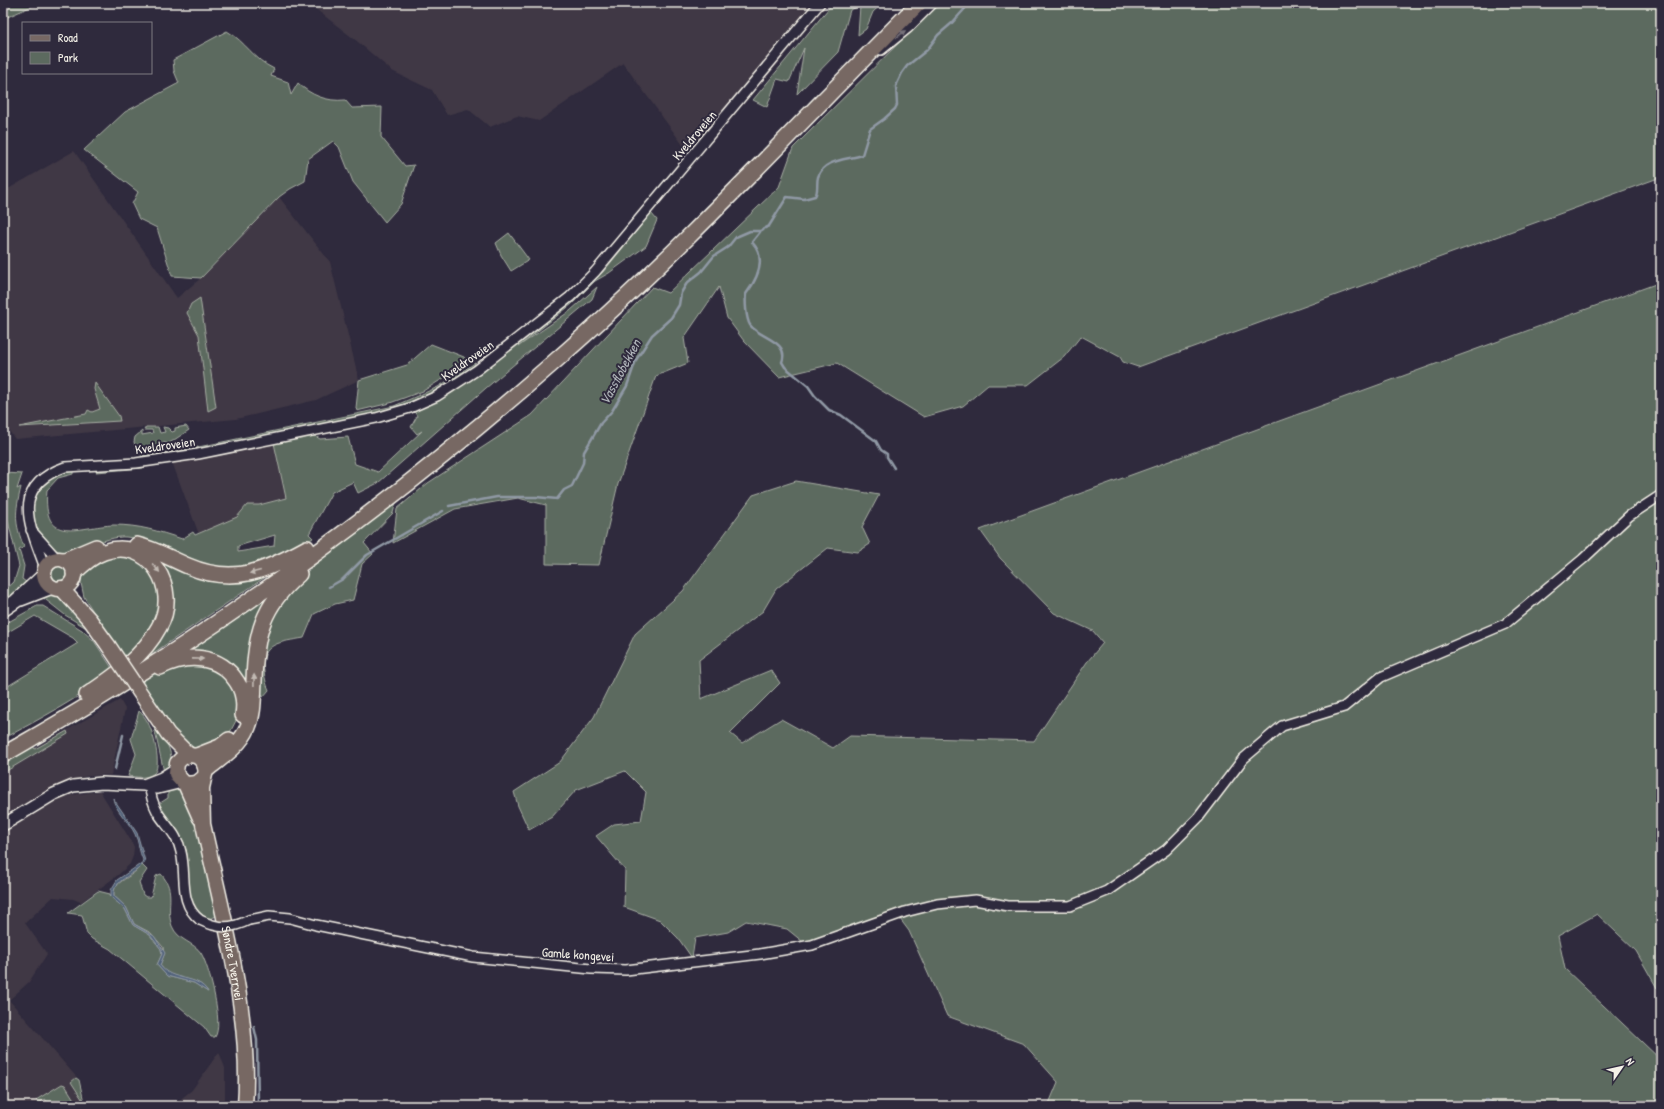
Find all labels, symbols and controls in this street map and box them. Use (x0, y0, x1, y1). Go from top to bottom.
legend (22, 22, 152, 74)
text: Road (58, 29, 78, 46)
one-way arrow (896, 30, 907, 38)
text: Park (58, 49, 78, 66)
street label: Kveldroveien (668, 106, 720, 164)
water label: Vassflobekken (594, 334, 646, 408)
street label: Kveldroveien (437, 335, 497, 385)
street label: Kveldroveien (134, 432, 196, 458)
one-way arrow (151, 562, 160, 573)
one-way arrow (249, 570, 261, 576)
one-way arrow (192, 655, 204, 662)
one-way arrow (251, 673, 257, 686)
street label: Søndre Tverrvei (217, 924, 249, 1002)
street label: Gamle kongevei (541, 942, 615, 966)
north arrow (1602, 1047, 1642, 1087)
text: N (1623, 1055, 1638, 1068)

